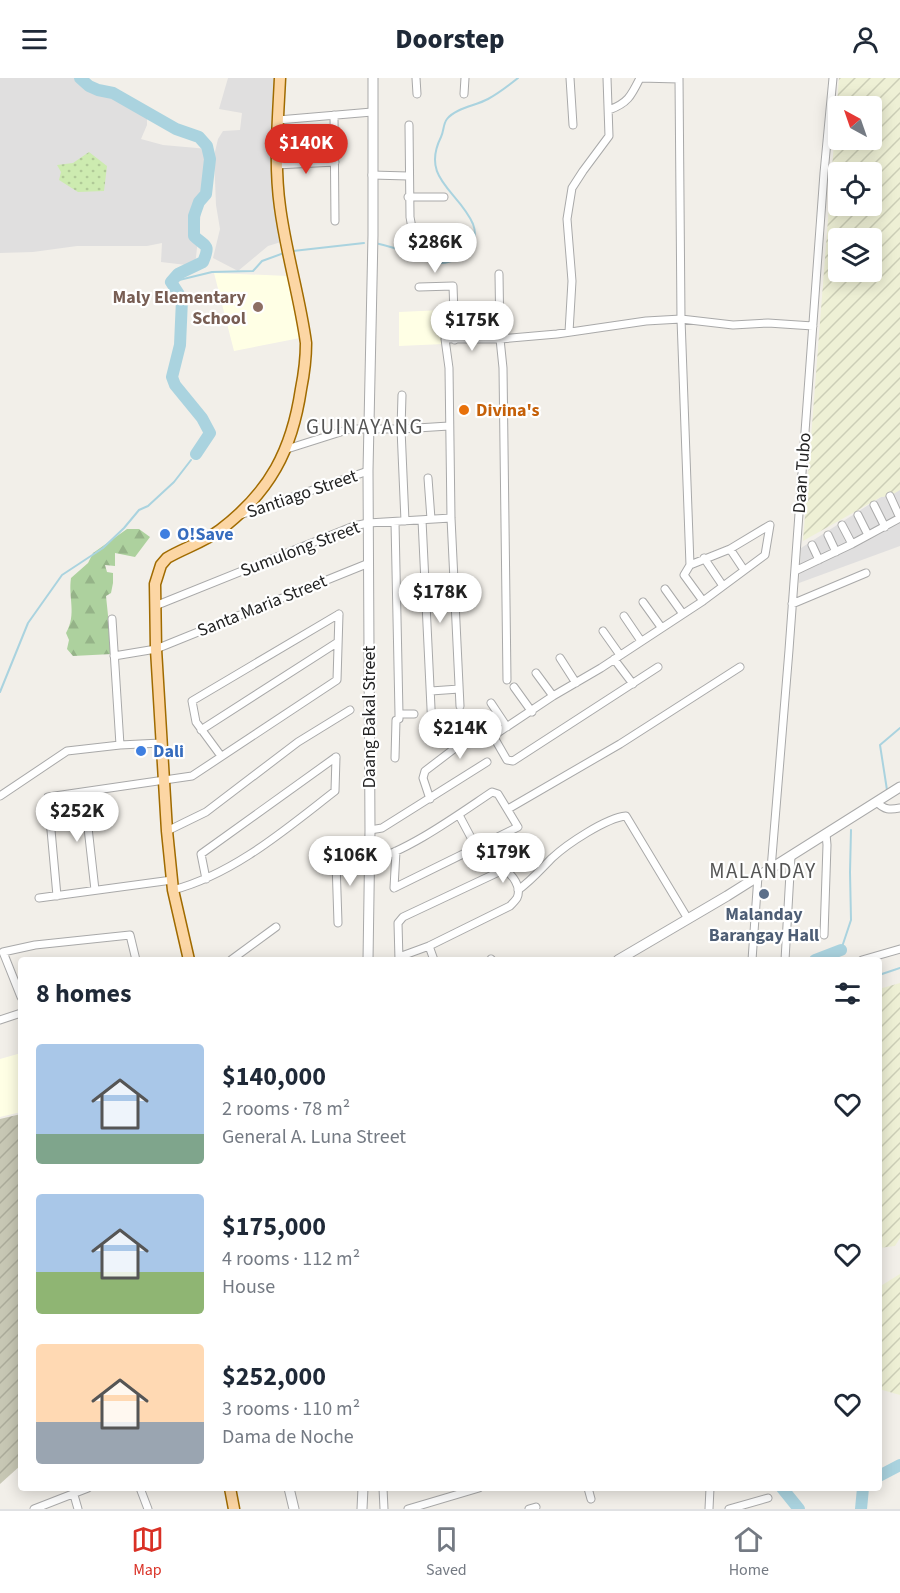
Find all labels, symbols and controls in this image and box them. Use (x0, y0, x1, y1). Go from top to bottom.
text: Doorstep (395, 20, 505, 59)
icon: menu (18, 23, 51, 56)
icon: person (849, 23, 882, 56)
north arrow (828, 96, 882, 150)
map controls (828, 96, 882, 282)
pin: $140K (264, 124, 348, 175)
text: $140K (279, 129, 333, 157)
button: locate (828, 162, 882, 216)
pin: $286K (393, 223, 477, 274)
text: $286K (408, 228, 462, 256)
button: layers (828, 228, 882, 282)
place label: Maly Elementary School (113, 285, 247, 331)
marker: Maly Elementary School (251, 300, 265, 314)
pin: $175K (430, 301, 514, 352)
text: $175K (445, 306, 499, 334)
place label: Divina's (476, 398, 540, 423)
marker: Divina's (457, 403, 471, 417)
district label: GUINAYANG (306, 412, 424, 442)
street label: Daan Tubo (787, 432, 817, 514)
street label: Santiago Street (243, 463, 361, 525)
street label: Sumulong Street (237, 515, 363, 583)
place label: O!Save (177, 522, 234, 547)
marker: O!Save (158, 527, 172, 541)
street label: Santa Maria Street (194, 569, 330, 643)
pin: $178K (398, 573, 482, 624)
text: $178K (413, 578, 467, 606)
street label: Daang Bakal Street (357, 646, 382, 788)
pin: $214K (418, 709, 502, 760)
text: $214K (433, 714, 487, 742)
place label: Dali (153, 739, 184, 764)
marker: Dali (134, 744, 148, 758)
pin: $252K (35, 792, 119, 843)
text: $252K (50, 797, 104, 825)
pin: $179K (461, 833, 545, 884)
pin: $106K (308, 836, 392, 887)
text: $179K (476, 838, 530, 866)
text: $106K (323, 841, 377, 869)
district label: MALANDAY (709, 856, 817, 886)
marker: Malanday Barangay Hall (757, 887, 771, 901)
place label: Malanday Barangay Hall (709, 902, 819, 948)
text: 8 homes (36, 975, 131, 1012)
icon: filters (831, 977, 864, 1010)
text: $140,000 (222, 1058, 326, 1095)
icon: home (84, 1068, 156, 1140)
icon: heart (831, 1088, 864, 1121)
text: 2 rooms · 78 m² (222, 1095, 350, 1123)
text: General A. Luna Street (222, 1123, 406, 1151)
text: $175,000 (222, 1208, 326, 1245)
icon: home (84, 1218, 156, 1290)
icon: heart (831, 1238, 864, 1271)
text: 4 rooms · 112 m² (222, 1245, 360, 1273)
text: House (222, 1273, 275, 1301)
text: $252,000 (222, 1358, 326, 1395)
icon: home (84, 1368, 156, 1440)
icon: heart (831, 1388, 864, 1421)
text: 3 rooms · 110 m² (222, 1395, 360, 1423)
text: Dama de Noche (222, 1423, 354, 1451)
tab: Map (131, 1523, 164, 1581)
tab: Saved (426, 1523, 467, 1581)
tab: Home (729, 1523, 769, 1581)

